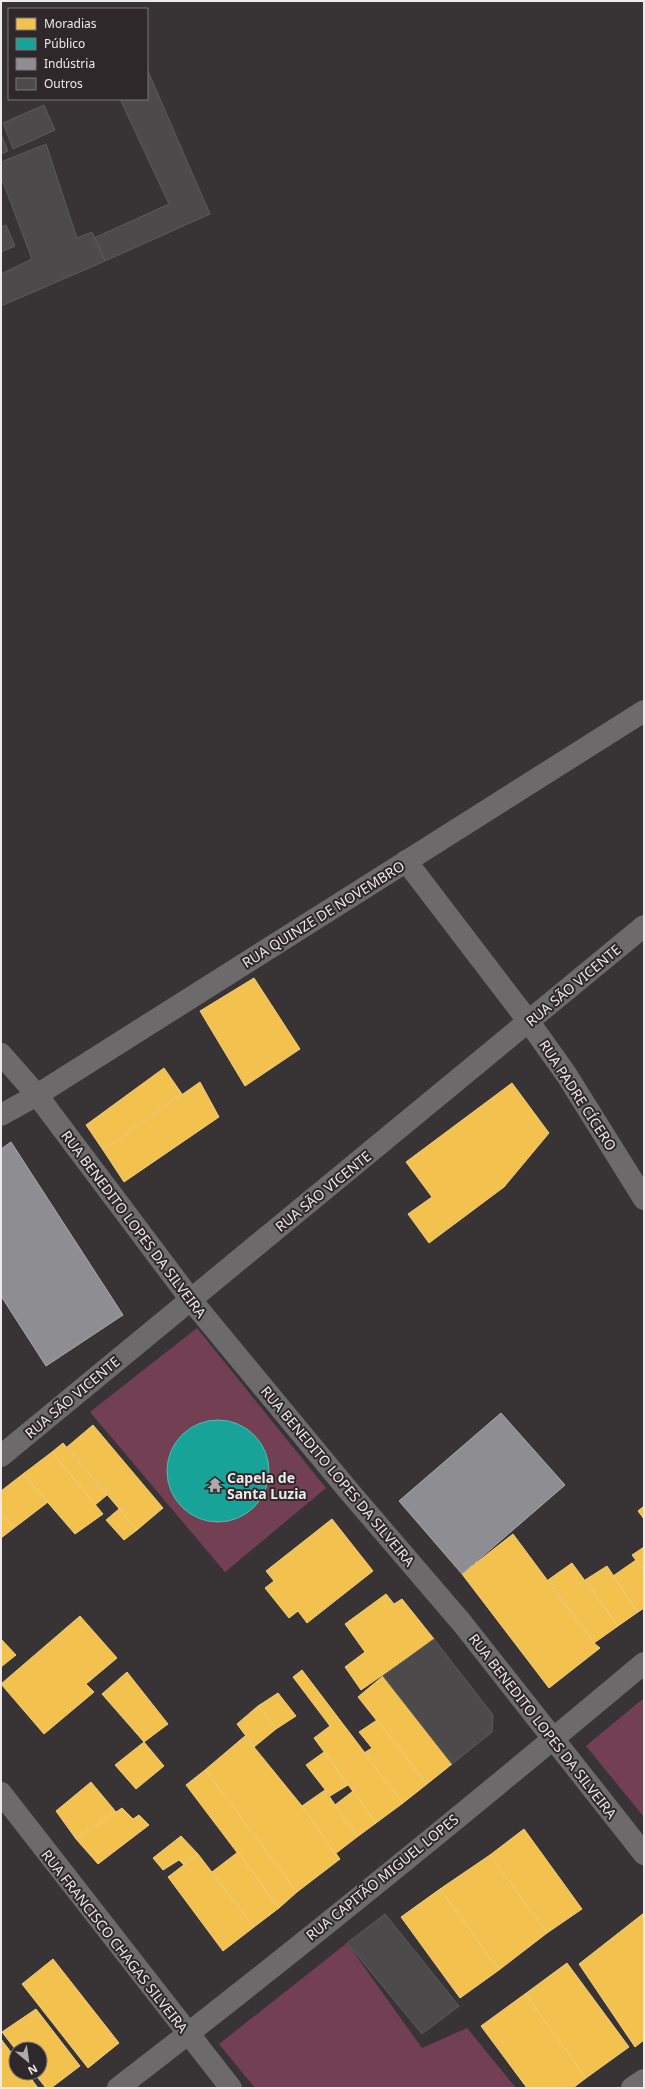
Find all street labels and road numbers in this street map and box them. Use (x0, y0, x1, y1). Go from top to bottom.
street label: RUA QUINZE DE NOVEMBRO (238, 856, 408, 972)
street label: RUA SÃO VICENTE (522, 940, 624, 1030)
street label: RUA PADRE CÍCERO (535, 1036, 621, 1154)
street label: RUA BENEDITO LOPES DA SILVEIRA (57, 1126, 211, 1322)
street label: RUA SÃO VICENTE (271, 1146, 375, 1236)
street label: RUA SÃO VICENTE (21, 1352, 123, 1442)
street label: RUA BENEDITO LOPES DA SILVEIRA (257, 1382, 419, 1570)
street label: RUA BENEDITO LOPES DA SILVEIRA (465, 1630, 621, 1822)
street label: RUA CAPITÃO MIGUEL LOPES (302, 1809, 462, 1944)
street label: RUA FRANCISCO CHAGAS SILVEIRA (37, 1845, 193, 2037)

